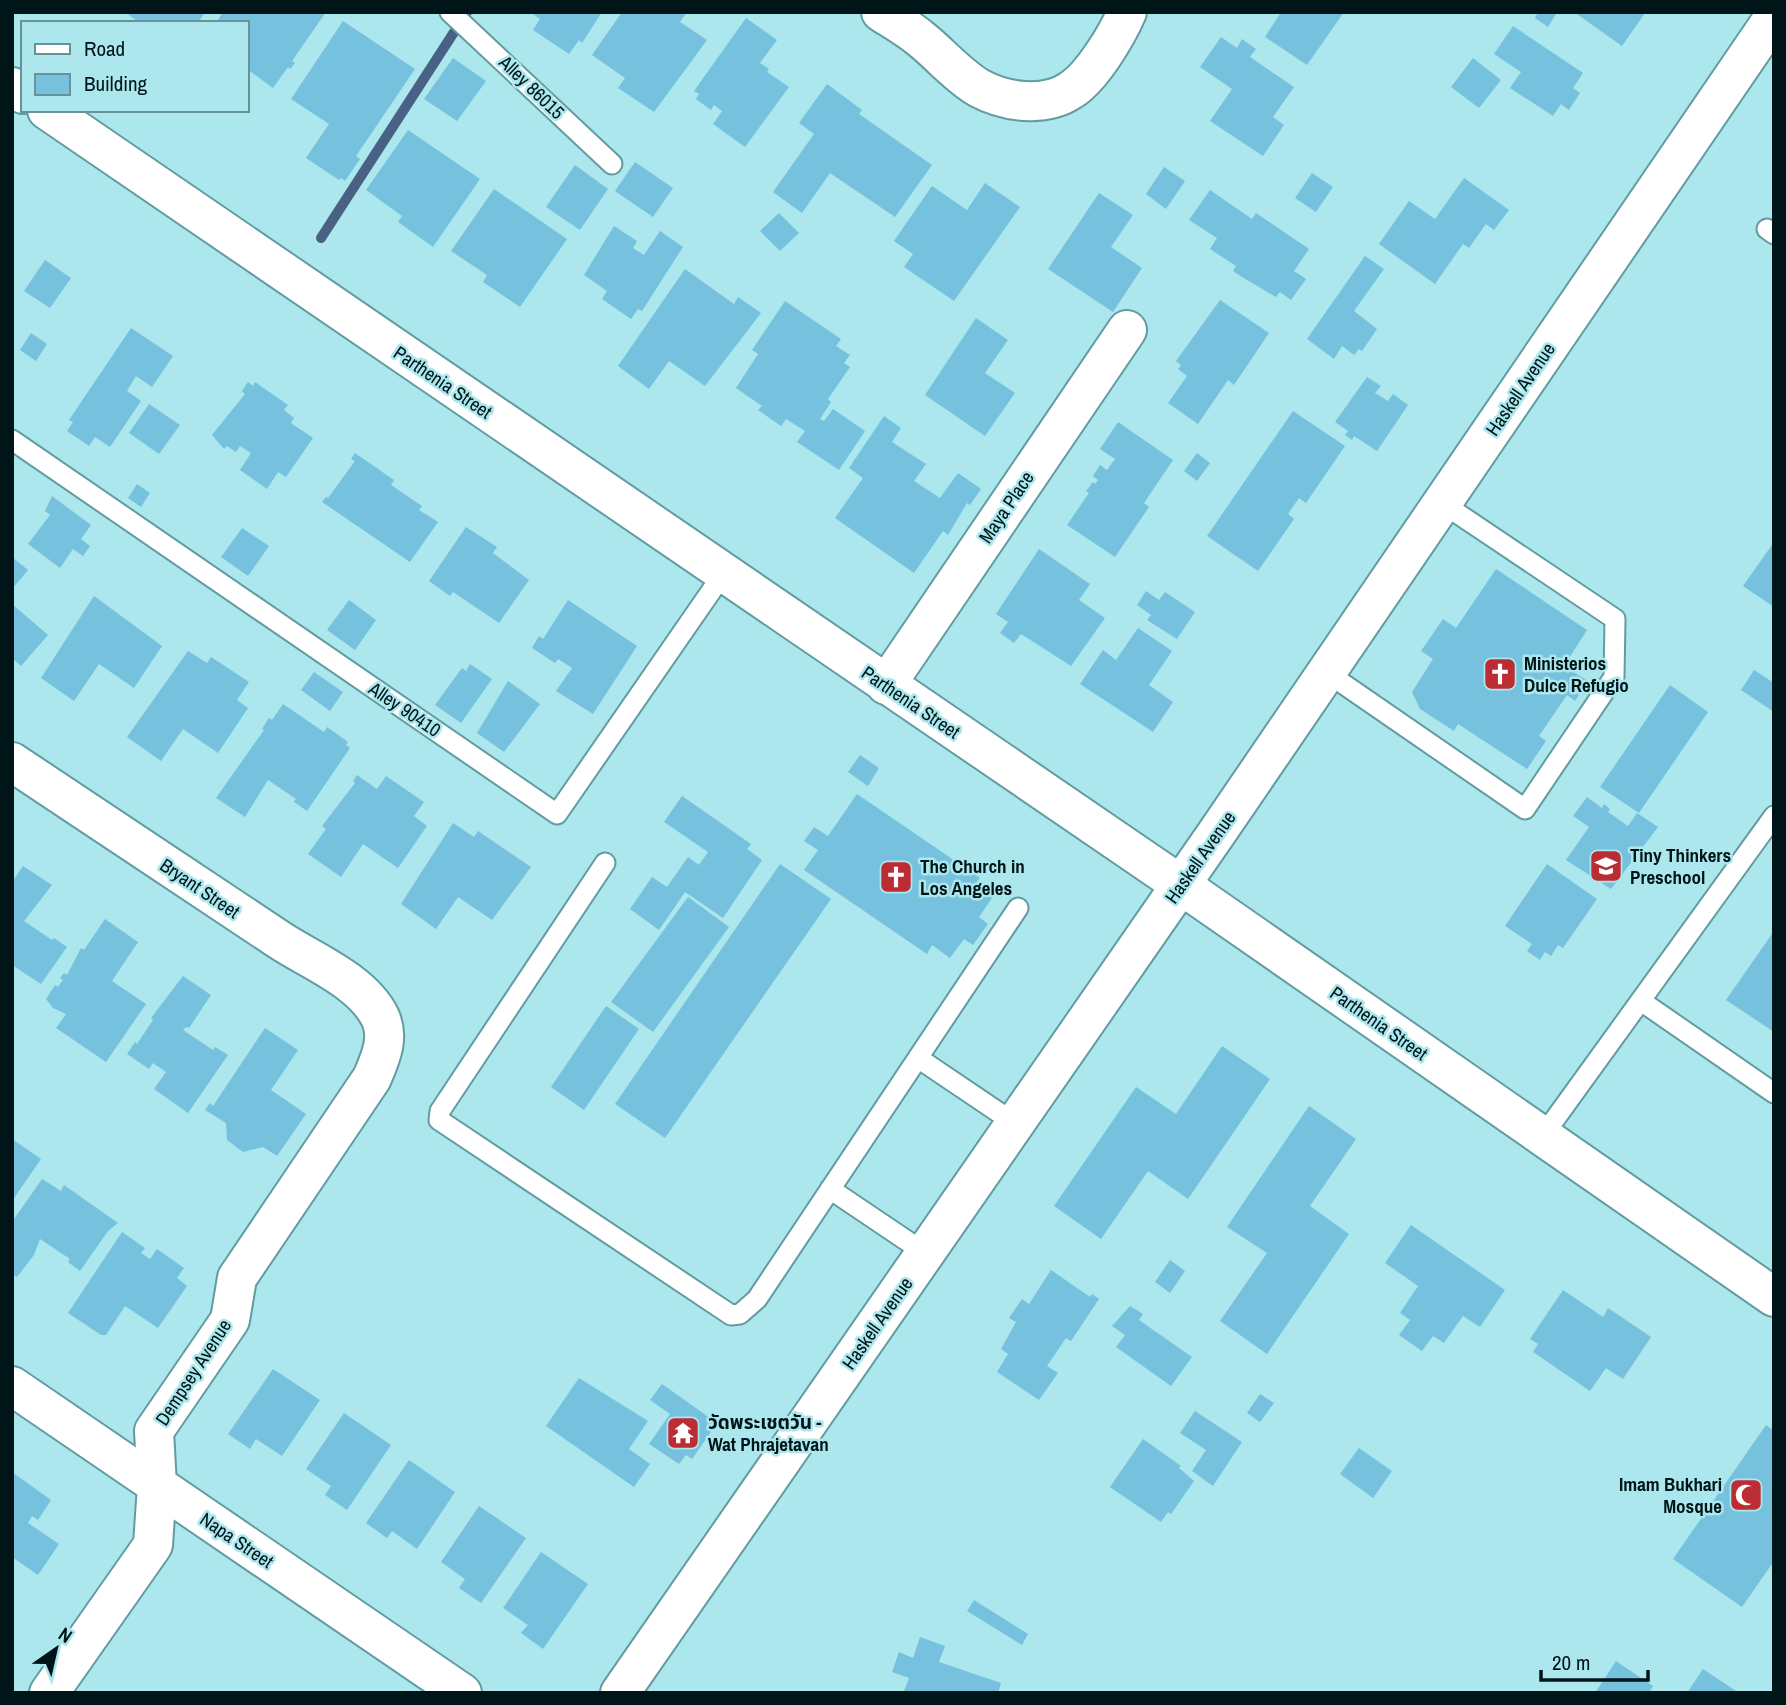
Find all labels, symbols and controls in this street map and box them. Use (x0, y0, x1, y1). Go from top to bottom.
legend (21, 21, 248, 112)
text: Road (84, 34, 125, 63)
street label: Alley 86015 (493, 49, 571, 125)
text: Building (84, 69, 148, 98)
street label: Haskell Avenue (1479, 337, 1561, 441)
street label: Parthenia Street (389, 339, 498, 425)
street label: Maya Place (972, 466, 1040, 548)
place label: Ministerios Dulce Refugio (1524, 650, 1629, 698)
church icon: Ministerios Dulce Refugio (1481, 655, 1519, 693)
street label: Parthenia Street (857, 659, 966, 745)
street label: Alley 90410 (363, 675, 446, 743)
street label: Haskell Avenue (1159, 806, 1241, 908)
place label: Tiny Thinkers Preschool (1630, 842, 1731, 890)
school or university icon: Tiny Thinkers Preschool (1587, 847, 1625, 885)
street label: Bryant Street (155, 852, 246, 925)
place label: The Church in Los Angeles (920, 853, 1025, 901)
church icon: The Church in Los Angeles (877, 858, 915, 896)
street label: Parthenia Street (1325, 980, 1433, 1067)
street label: Haskell Avenue (836, 1272, 918, 1374)
street label: Dempsey Avenue (149, 1314, 237, 1430)
place label: วัดพระเชตวัน - Wat Phrajetavan (708, 1409, 829, 1457)
temple icon: วัดพระเชตวัน - Wat Phrajetavan (664, 1414, 702, 1452)
place label: Imam Bukhari Mosque (1619, 1471, 1722, 1519)
mosque icon: Imam Bukhari Mosque (1727, 1476, 1765, 1514)
street label: Napa Street (195, 1506, 279, 1574)
north arrow (21, 1614, 91, 1684)
text: N (54, 1621, 77, 1649)
scale bar (1541, 1638, 1648, 1682)
text: 20 m (1552, 1648, 1590, 1677)

